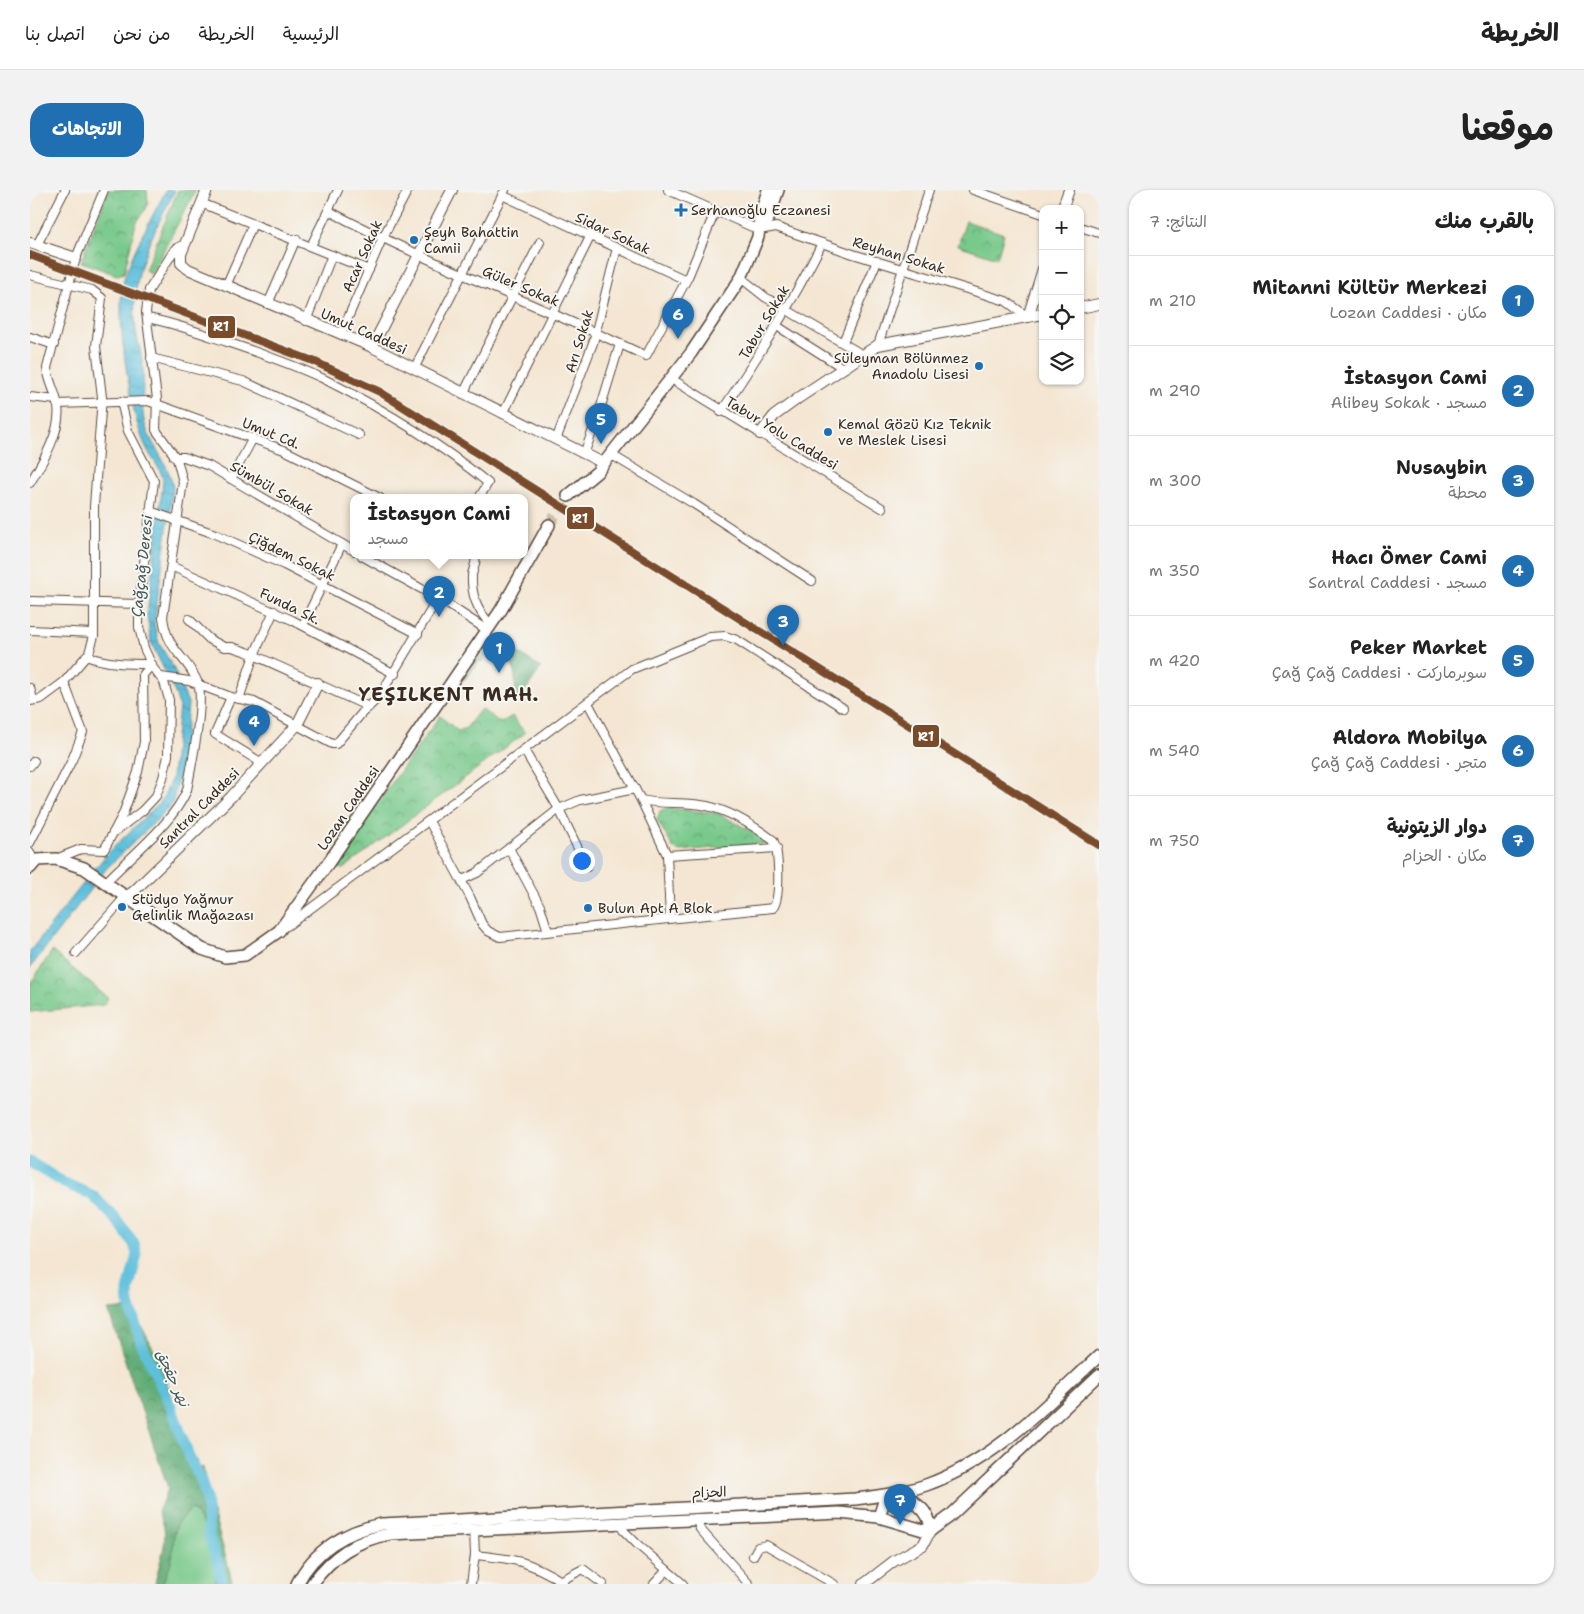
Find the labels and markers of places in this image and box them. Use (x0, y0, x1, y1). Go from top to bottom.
place label: Serhanoğlu Eczanesi (691, 201, 831, 219)
marker: Serhanoğlu Eczanesi (675, 204, 687, 216)
place label: Şeyh Bahattin Camii (424, 223, 519, 257)
marker: Şeyh Bahattin Camii (408, 234, 420, 246)
pin: 6 (662, 298, 694, 339)
place label: Süleyman Bölünmez Anadolu Lisesi (834, 349, 969, 383)
marker: Süleyman Bölünmez Anadolu Lisesi (973, 360, 985, 372)
pin: 5 (585, 403, 617, 444)
place label: Kemal Gözü Kız Teknik ve Meslek Lisesi (838, 415, 992, 449)
marker: Kemal Gözü Kız Teknik ve Meslek Lisesi (822, 426, 834, 438)
pin: 2 (423, 576, 455, 617)
pin: 3 (767, 605, 799, 646)
pin: 1 (483, 632, 515, 673)
pin: 4 (238, 705, 270, 746)
place label: Stüdyo Yağmur Gelinlik Mağazası (132, 890, 254, 924)
place label: Bulun Apt A Blok (598, 899, 713, 917)
marker: Stüdyo Yağmur Gelinlik Mağazası (116, 901, 128, 913)
marker: Bulun Apt A Blok (582, 902, 594, 914)
pin: 7 (884, 1484, 916, 1525)

